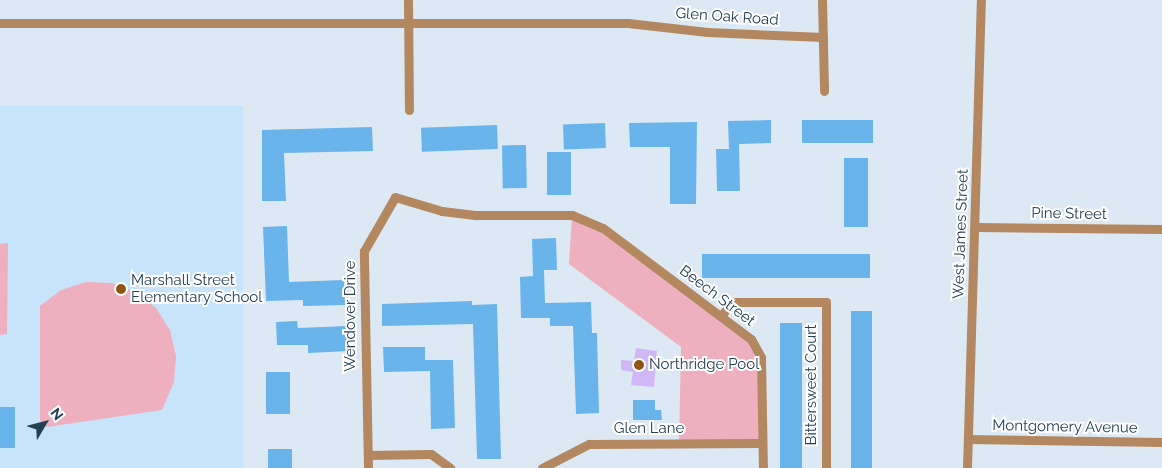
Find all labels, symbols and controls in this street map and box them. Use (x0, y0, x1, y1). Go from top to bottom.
street label: Glen Oak Road (675, 4, 779, 30)
street label: West James Street (950, 169, 972, 299)
street label: Pine Street (1031, 204, 1107, 224)
street label: Wendover Drive (342, 260, 360, 372)
street label: Beech Street (676, 262, 758, 330)
place label: Marshall Street Elementary School (131, 271, 263, 306)
marker: Marshall Street Elementary School (115, 283, 127, 295)
street label: Bittersweet Court (803, 324, 821, 446)
place label: Northridge Pool (649, 356, 759, 374)
marker: Northridge Pool (633, 359, 645, 371)
north arrow (20, 398, 70, 448)
text: N (47, 405, 67, 423)
street label: Montgomery Avenue (992, 417, 1138, 437)
street label: Glen Lane (614, 420, 684, 438)

